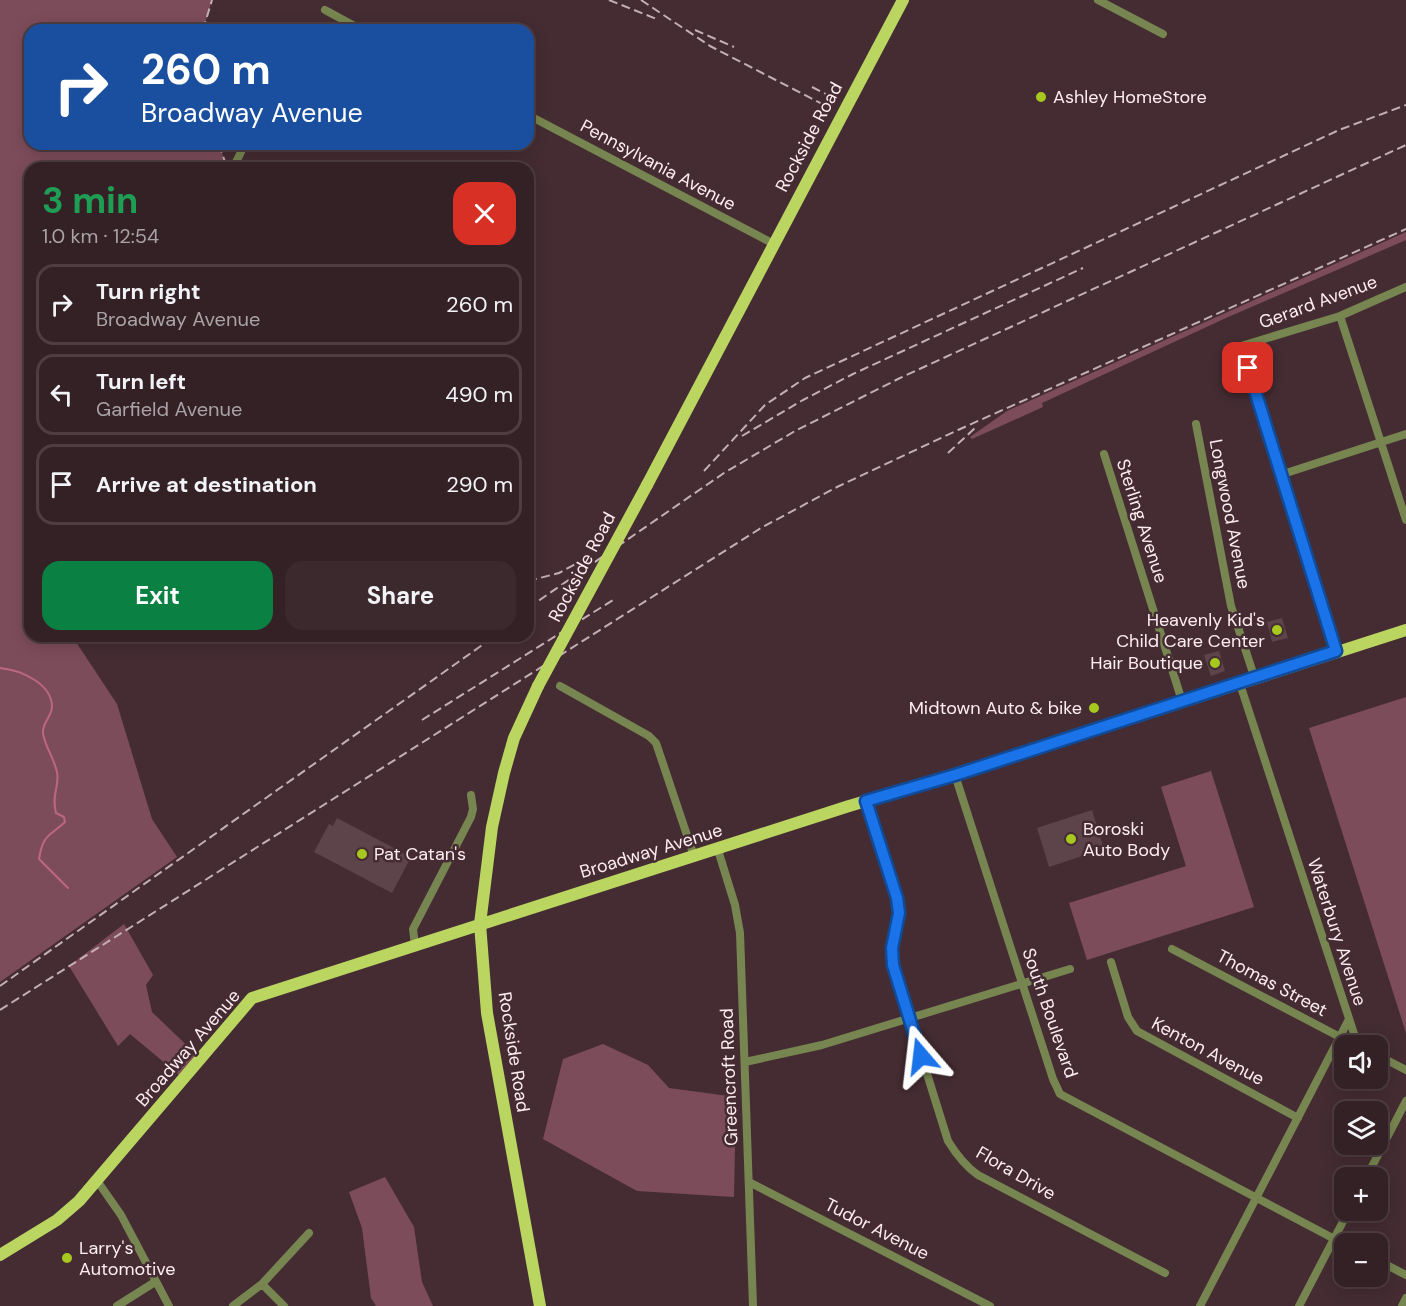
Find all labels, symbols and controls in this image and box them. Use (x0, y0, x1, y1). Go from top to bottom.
text: 260 m (141, 42, 271, 97)
icon: right (42, 48, 120, 126)
street label: Rockside Road (770, 78, 848, 196)
place label: Ashley HomeStore (1053, 85, 1207, 109)
marker: Ashley HomeStore (1034, 90, 1048, 104)
text: Broadway Avenue (141, 95, 363, 130)
street label: Pennsylvania Avenue (576, 114, 740, 216)
text: 3 min (42, 177, 138, 224)
button: close (453, 182, 516, 245)
text: 1.0 km · 12:54 (42, 223, 159, 249)
street label: Gerard Avenue (1256, 270, 1380, 334)
text: Turn right (96, 277, 201, 306)
icon: right (45, 288, 78, 321)
text: 260 m (446, 290, 513, 319)
text: Broadway Avenue (96, 306, 260, 332)
pin (1222, 342, 1273, 393)
icon: arrive (1231, 351, 1264, 384)
text: Turn left (96, 367, 186, 396)
icon: left (45, 378, 78, 411)
text: 490 m (445, 380, 513, 409)
text: Garfield Avenue (96, 396, 242, 422)
street label: Longwood Avenue (1204, 437, 1256, 591)
street label: Sterling Avenue (1111, 456, 1173, 586)
icon: arrive (45, 468, 78, 501)
text: Arrive at destination (96, 470, 317, 499)
text: 290 m (446, 470, 513, 499)
street label: Rockside Road (543, 508, 621, 626)
button: Exit (42, 561, 273, 630)
button: Share (285, 561, 516, 630)
place label: Heavenly Kid's Child Care Center (1116, 608, 1265, 653)
marker: Heavenly Kid's Child Care Center (1270, 623, 1284, 637)
place label: Hair Boutique (1090, 651, 1203, 675)
marker: Hair Boutique (1208, 656, 1222, 670)
place label: Midtown Auto & bike (909, 696, 1082, 720)
marker: Midtown Auto & bike (1087, 701, 1101, 715)
place label: Boroski Auto Body (1083, 817, 1170, 862)
street label: Broadway Avenue (577, 818, 725, 884)
marker: Boroski Auto Body (1064, 832, 1078, 846)
place label: Pat Catan's (374, 842, 466, 866)
marker: Pat Catan's (355, 847, 369, 861)
street label: Waterbury Avenue (1302, 855, 1372, 1009)
street label: Thomas Street (1213, 944, 1331, 1022)
street label: South Boulevard (1017, 945, 1083, 1081)
street label: Broadway Avenue (130, 984, 246, 1112)
street label: Rockside Road (493, 990, 535, 1114)
street label: Greencroft Road (715, 1008, 743, 1146)
street label: Kenton Avenue (1148, 1011, 1268, 1091)
position arrow (889, 1024, 953, 1088)
map controls (1334, 1035, 1388, 1287)
button: sound (1334, 1035, 1388, 1089)
button: layers (1334, 1101, 1388, 1155)
street label: Flora Drive (972, 1141, 1060, 1205)
button: + (1334, 1167, 1388, 1221)
street label: Tudor Avenue (821, 1192, 933, 1266)
button: − (1334, 1233, 1388, 1287)
place label: Larry's Automotive (79, 1236, 176, 1281)
marker: Larry's Automotive (60, 1251, 74, 1265)

